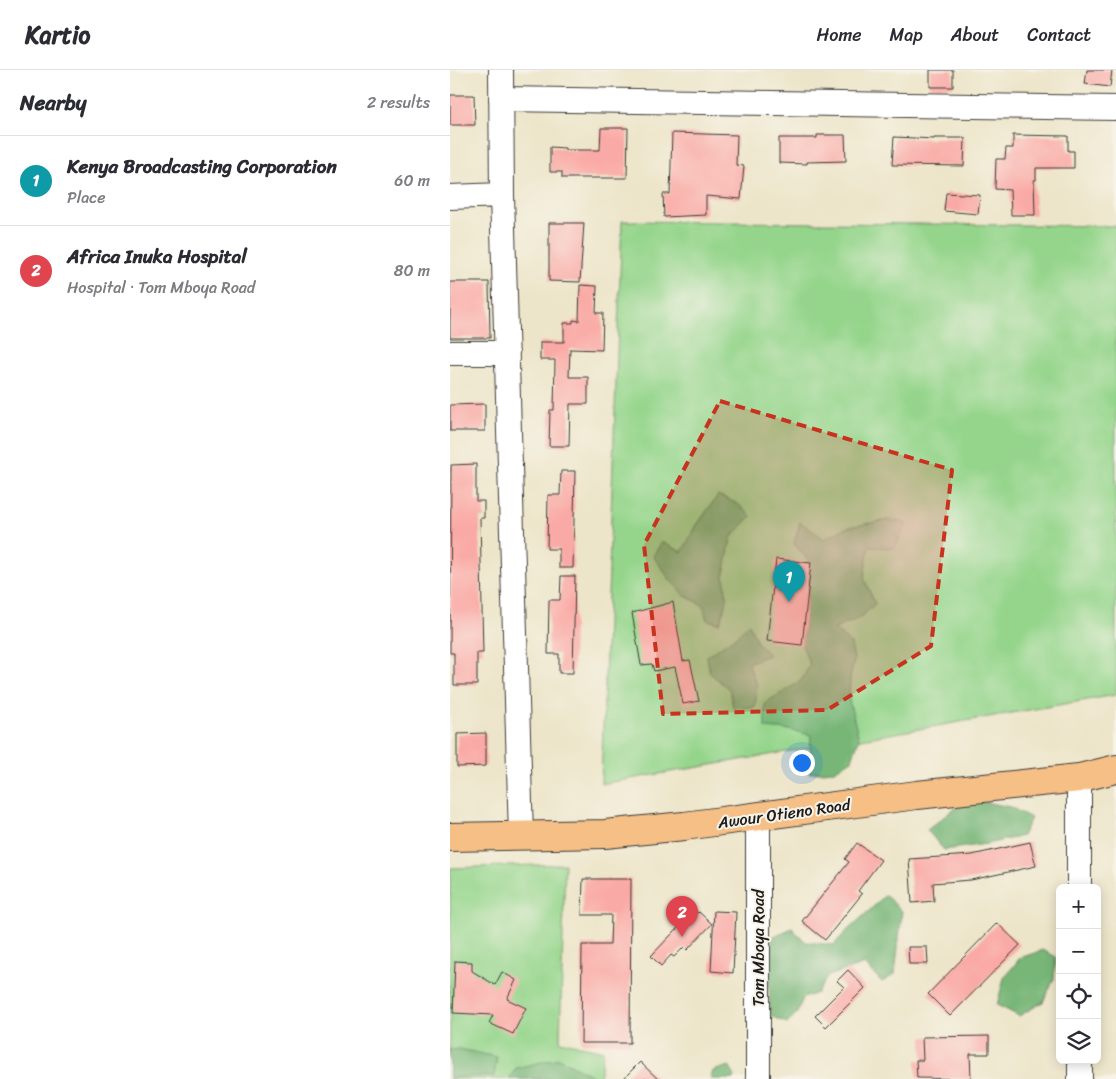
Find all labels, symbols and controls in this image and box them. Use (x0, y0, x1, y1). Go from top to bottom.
text: Kartio (25, 14, 90, 56)
text: Home (817, 19, 862, 51)
text: Map (890, 19, 923, 51)
text: About (951, 19, 999, 51)
text: Contact (1027, 19, 1091, 51)
text: Nearby (20, 84, 86, 122)
text: 2 results (367, 88, 430, 117)
text: Kenya Broadcasting Corporation (67, 150, 337, 183)
text: 1 (33, 166, 39, 195)
text: 60 m (394, 166, 430, 195)
text: Place (67, 183, 106, 212)
text: Africa Inuka Hospital (67, 240, 247, 273)
text: 2 (31, 256, 41, 285)
text: 80 m (394, 256, 430, 285)
text: Hospital · Tom Mboya Road (67, 273, 255, 302)
pin: 1 (773, 561, 805, 602)
your location (789, 750, 815, 776)
street label: Awour Otieno Road (715, 790, 854, 837)
map controls (1056, 884, 1101, 1064)
button: + (1056, 884, 1101, 929)
street label: Tom Mboya Road (744, 888, 773, 1006)
pin: 2 (666, 896, 698, 937)
button: − (1056, 929, 1101, 974)
button: locate (1056, 974, 1101, 1019)
button: layers (1056, 1019, 1101, 1064)

